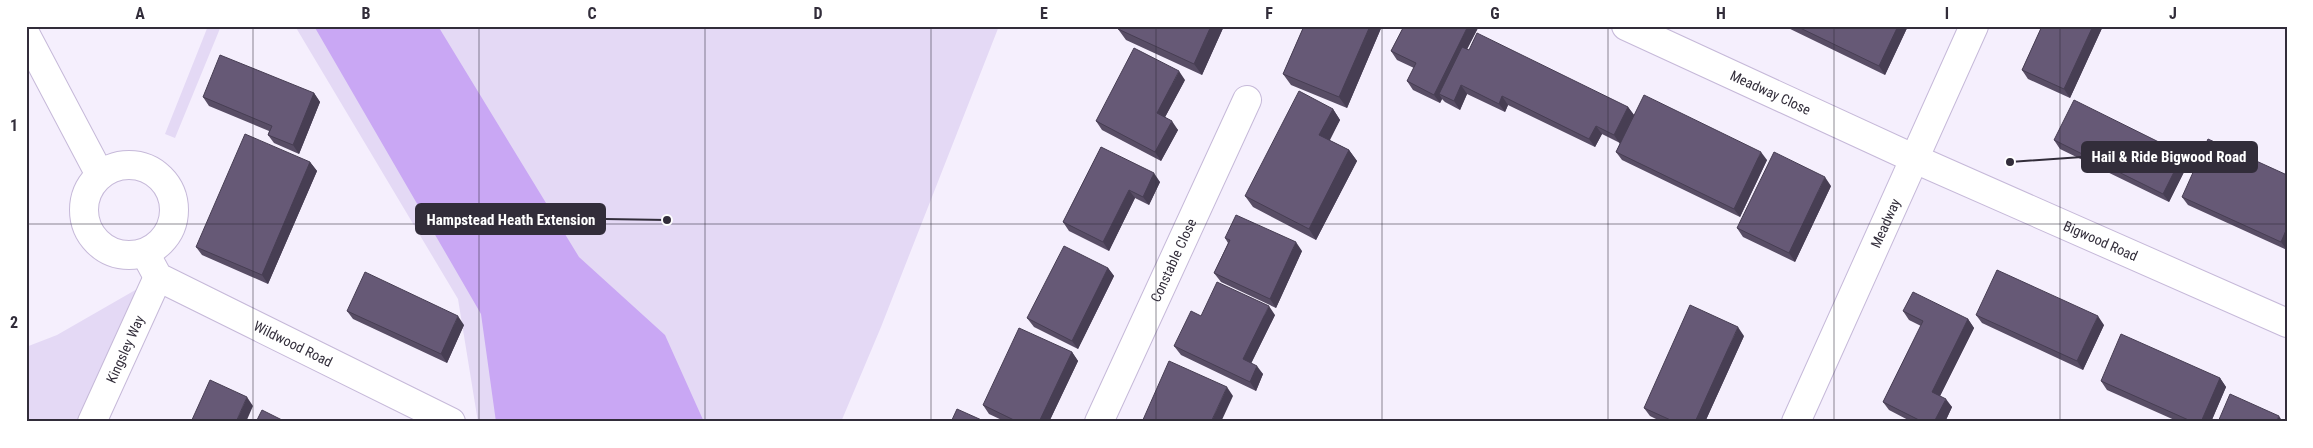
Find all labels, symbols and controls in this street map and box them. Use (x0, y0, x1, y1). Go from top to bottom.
text: A (135, 4, 145, 23)
text: B (362, 4, 371, 23)
text: C (587, 4, 597, 23)
text: D (813, 4, 823, 23)
text: E (1040, 4, 1048, 23)
text: F (1265, 4, 1273, 23)
text: G (1490, 4, 1500, 23)
text: H (1716, 4, 1726, 23)
text: I (1945, 4, 1949, 23)
text: J (2169, 4, 2177, 23)
street label: Meadway Close (1728, 67, 1814, 118)
text: 1 (10, 116, 18, 135)
callout: Hail & Ride Bigwood Road (2082, 142, 2257, 172)
text: Hail & Ride Bigwood Road (2092, 148, 2246, 166)
street label: Meadway (1867, 196, 1903, 250)
callout: Hampstead Heath Extension (416, 204, 605, 234)
text: Hampstead Heath Extension (426, 211, 596, 229)
street label: Constable Close (1147, 216, 1200, 305)
street label: Bigwood Road (2061, 218, 2140, 264)
text: 2 (10, 313, 18, 332)
street label: Kingsley Way (103, 313, 148, 386)
street label: Wildwood Road (251, 318, 335, 370)

